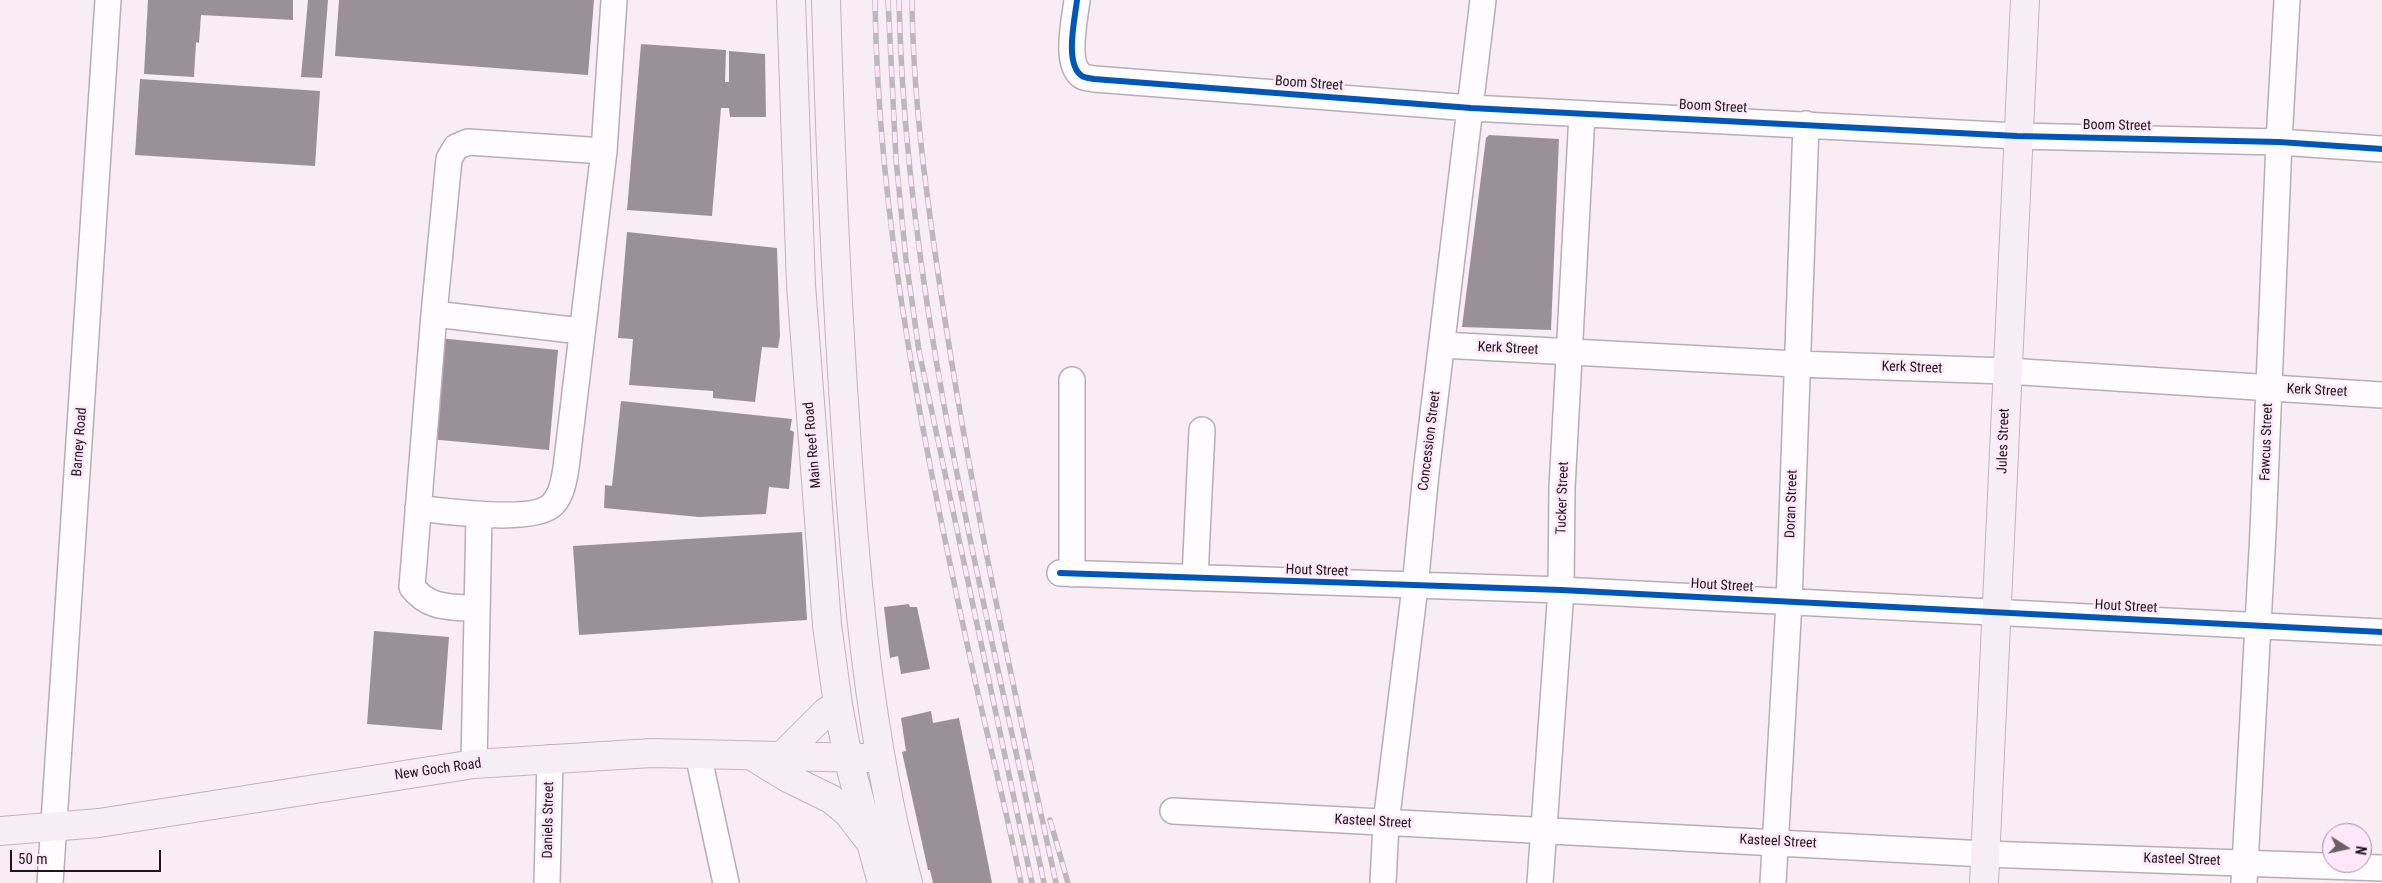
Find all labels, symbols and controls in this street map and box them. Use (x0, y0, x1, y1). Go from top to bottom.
street label: Boom Street (1274, 73, 1344, 95)
street label: Boom Street (1678, 97, 1748, 117)
street label: Boom Street (2083, 117, 2151, 135)
street label: Kerk Street (1477, 339, 1539, 359)
street label: Kerk Street (1881, 359, 1943, 377)
street label: Kerk Street (2286, 381, 2348, 401)
street label: Concession Street (1416, 390, 1444, 492)
street label: Main Reef Road (801, 401, 825, 489)
street label: Fawcus Street (2257, 403, 2277, 481)
street label: Barney Road (69, 407, 91, 477)
street label: Jules Street (1994, 408, 2014, 474)
street label: Tucker Street (1553, 461, 1573, 535)
street label: Doran Street (1782, 469, 1802, 539)
street label: Hout Street (1285, 562, 1349, 580)
street label: Hout Street (1690, 576, 1754, 596)
street label: Hout Street (2094, 597, 2158, 617)
street label: New Goch Road (394, 756, 482, 784)
street label: Daniels Street (540, 781, 558, 859)
street label: Kasteel Street (1334, 812, 1412, 832)
north arrow (2322, 823, 2372, 873)
street label: Kasteel Street (1739, 832, 1817, 852)
scale bar (12, 840, 164, 872)
text: N (2352, 845, 2369, 856)
text: 50 m (18, 850, 48, 868)
street label: Kasteel Street (2143, 850, 2221, 870)

